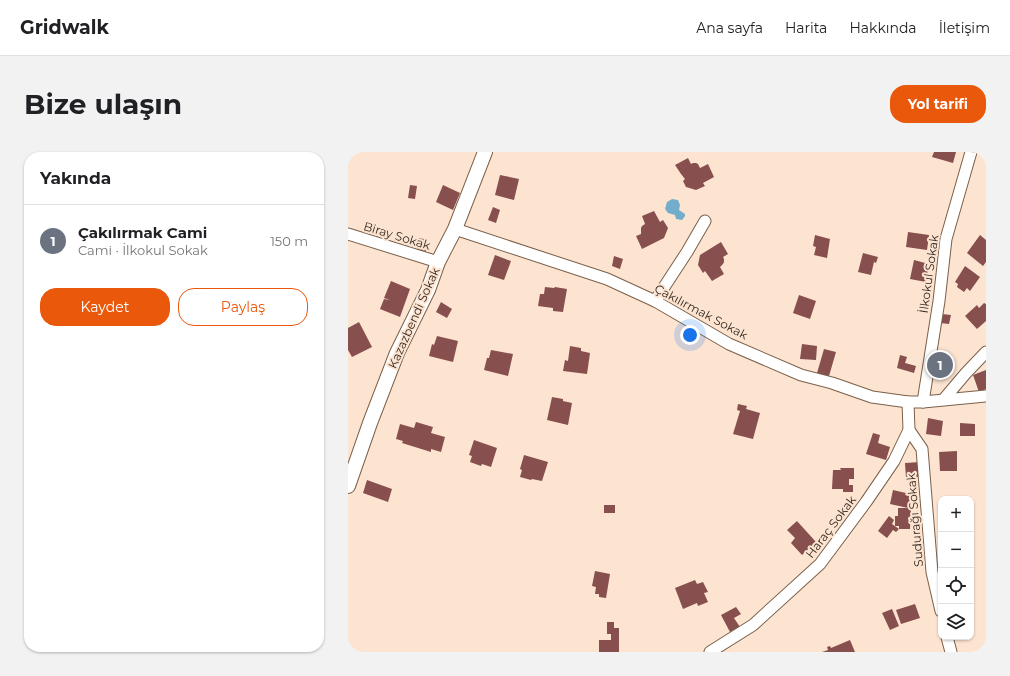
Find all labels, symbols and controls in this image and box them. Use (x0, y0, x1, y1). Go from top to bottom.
text: Gridwalk (20, 16, 109, 39)
text: Ana sayfa (696, 19, 763, 37)
text: Harita (785, 19, 827, 37)
text: Hakkında (849, 19, 917, 37)
text: İletişim (939, 19, 990, 37)
button: Yol tarifi (890, 85, 986, 123)
text: Bize ulaşın (24, 87, 182, 121)
text: Yakında (40, 168, 111, 188)
street label: Biray Sokak (362, 218, 433, 253)
text: Çakılırmak Cami (78, 223, 207, 242)
text: 1 (50, 233, 56, 249)
text: 150 m (270, 233, 308, 249)
street label: İlkokul Sokak (916, 233, 942, 314)
text: Cami · İlkokul Sokak (78, 242, 208, 258)
street label: Kazazbendi Sokak (385, 264, 443, 371)
street label: Çakılırmak Sokak (652, 281, 751, 343)
button: Kaydet (40, 288, 170, 326)
button: Paylaş (178, 288, 308, 326)
your location (680, 325, 700, 345)
pin: 1 (927, 350, 953, 380)
street label: Sudurağı Sokak (903, 472, 926, 567)
street label: Haraç Sokak (802, 492, 859, 561)
map controls (938, 496, 974, 640)
button: + (938, 496, 974, 532)
button: − (938, 532, 974, 568)
button: locate (938, 568, 974, 604)
button: layers (938, 604, 974, 640)

